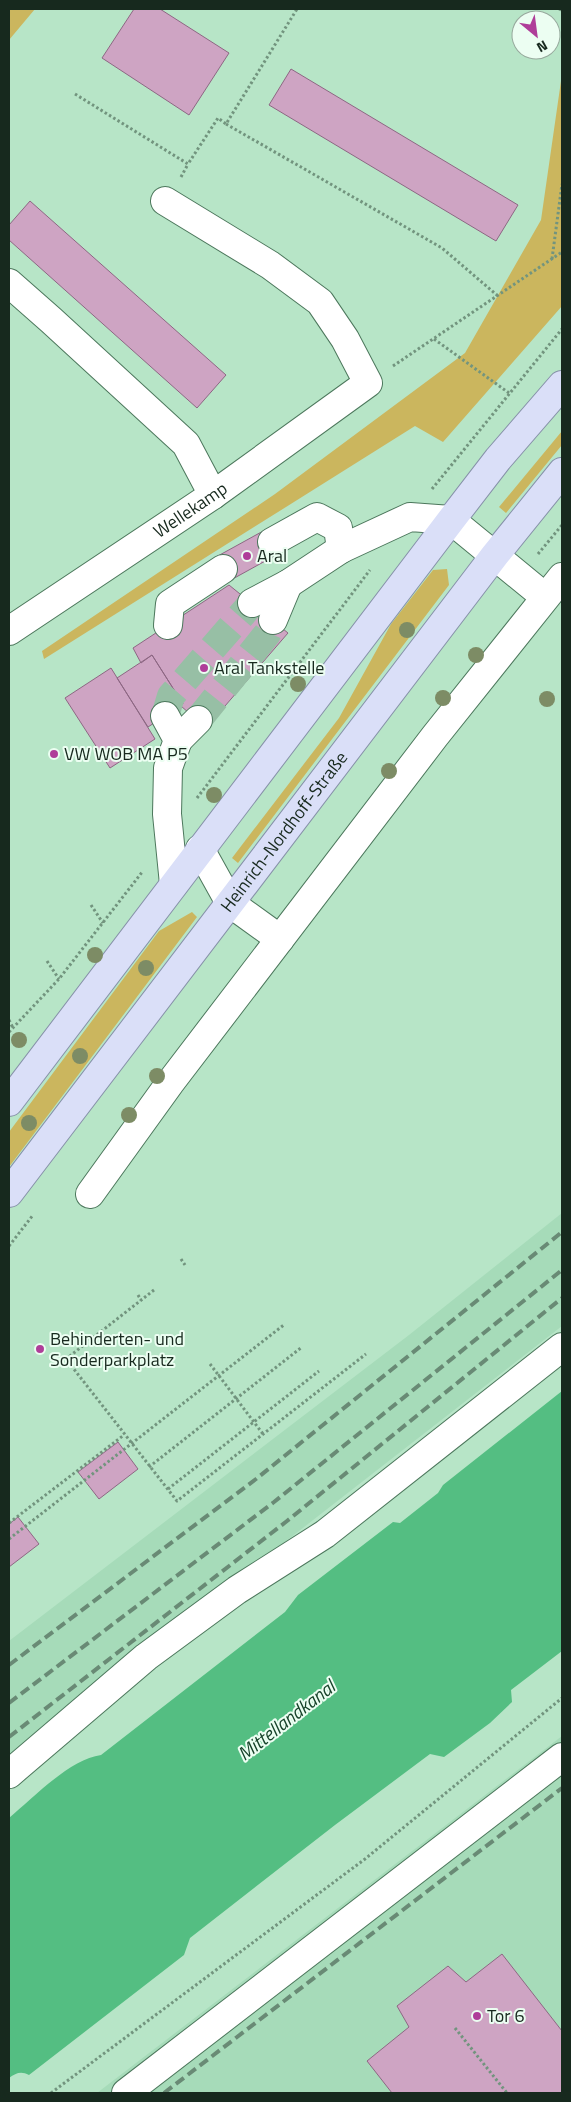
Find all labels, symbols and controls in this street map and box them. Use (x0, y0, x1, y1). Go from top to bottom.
north arrow (511, 10, 561, 60)
text: N (533, 35, 552, 58)
street label: Wellekamp (148, 475, 233, 544)
place label: Aral (257, 542, 287, 569)
marker: Aral (241, 550, 253, 562)
place label: Aral Tankstelle (214, 654, 324, 681)
marker: Aral Tankstelle (198, 662, 210, 674)
place label: VW WOB MA P5 (64, 740, 188, 767)
street label: Heinrich-Nordhoff-Straße (214, 745, 354, 918)
marker: VW WOB MA P5 (48, 748, 60, 760)
place label: Behinderten- und Sonderparkplatz (50, 1325, 184, 1373)
marker: Behinderten- und Sonderparkplatz (34, 1343, 46, 1355)
water label: Mittellandkanal (231, 1671, 342, 1767)
place label: Tor 6 (487, 2002, 525, 2029)
marker: Tor 6 (471, 2010, 483, 2022)

